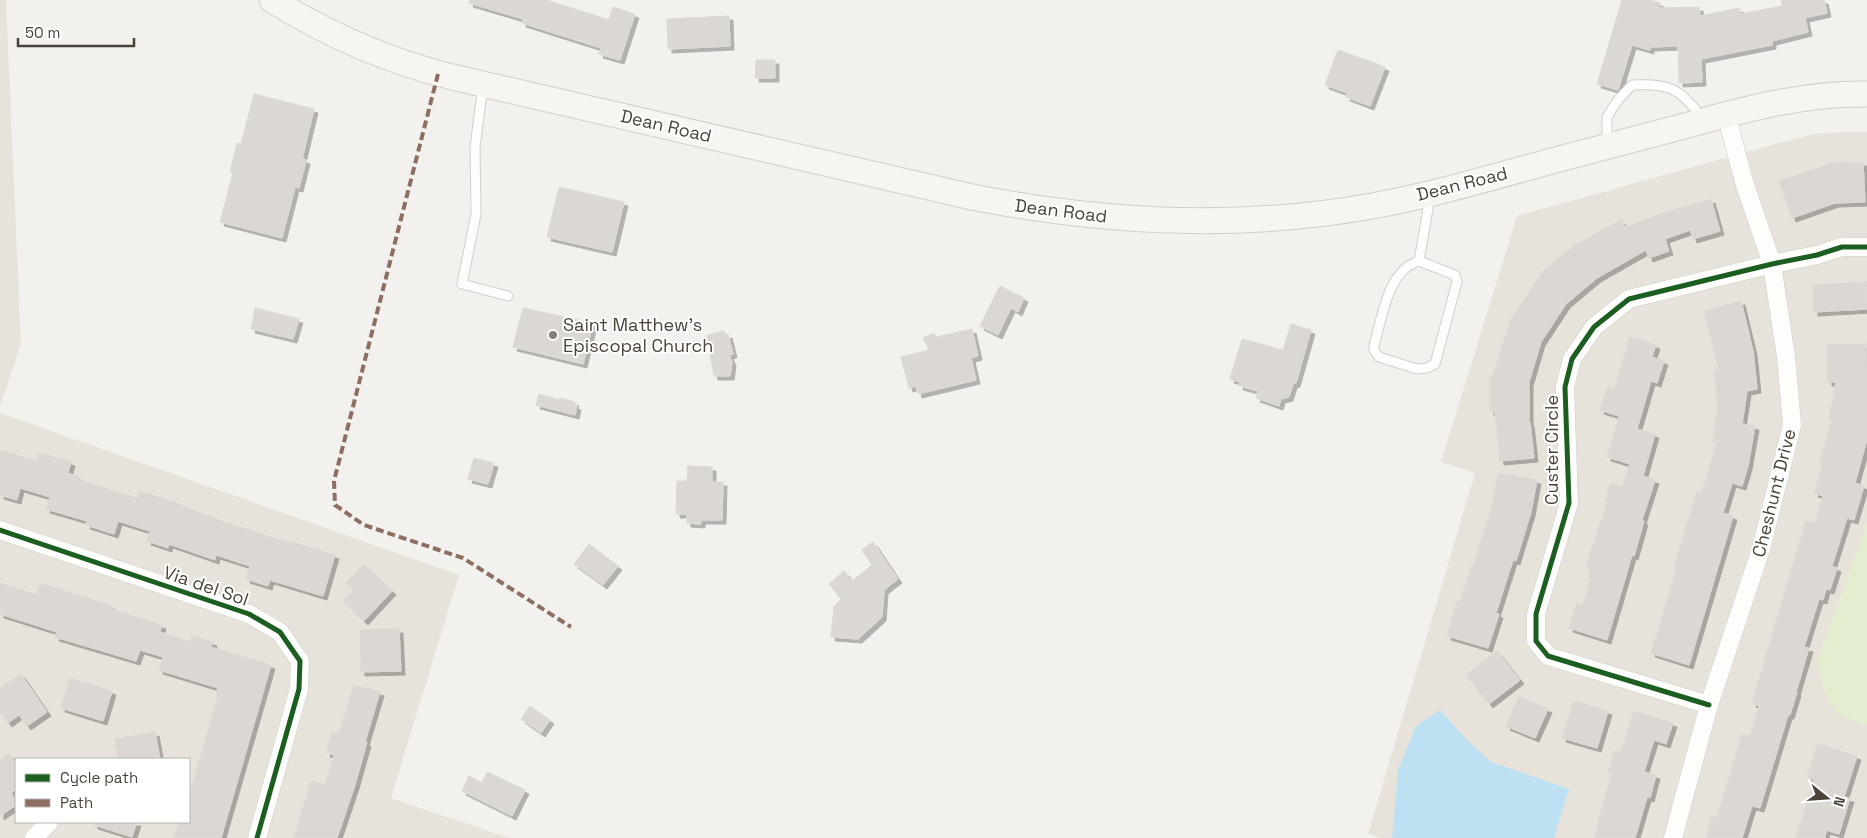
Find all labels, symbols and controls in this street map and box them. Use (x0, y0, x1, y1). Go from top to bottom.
scale bar (18, 15, 134, 47)
text: 50 m (25, 23, 60, 42)
street label: Dean Road (618, 104, 714, 147)
street label: Dean Road (1414, 161, 1510, 206)
street label: Dean Road (1014, 193, 1109, 228)
place label: Saint Matthew's Episcopal Church (563, 313, 713, 357)
marker: Saint Matthew's Episcopal Church (547, 329, 559, 341)
street label: Custer Circle (1540, 395, 1563, 505)
street label: Cheshunt Drive (1746, 426, 1801, 559)
street label: Via del Sol (161, 560, 252, 611)
legend (15, 758, 190, 823)
text: Cycle path (60, 768, 138, 787)
north arrow (1802, 773, 1852, 823)
text: Path (60, 793, 93, 812)
text: N (1829, 795, 1849, 809)

